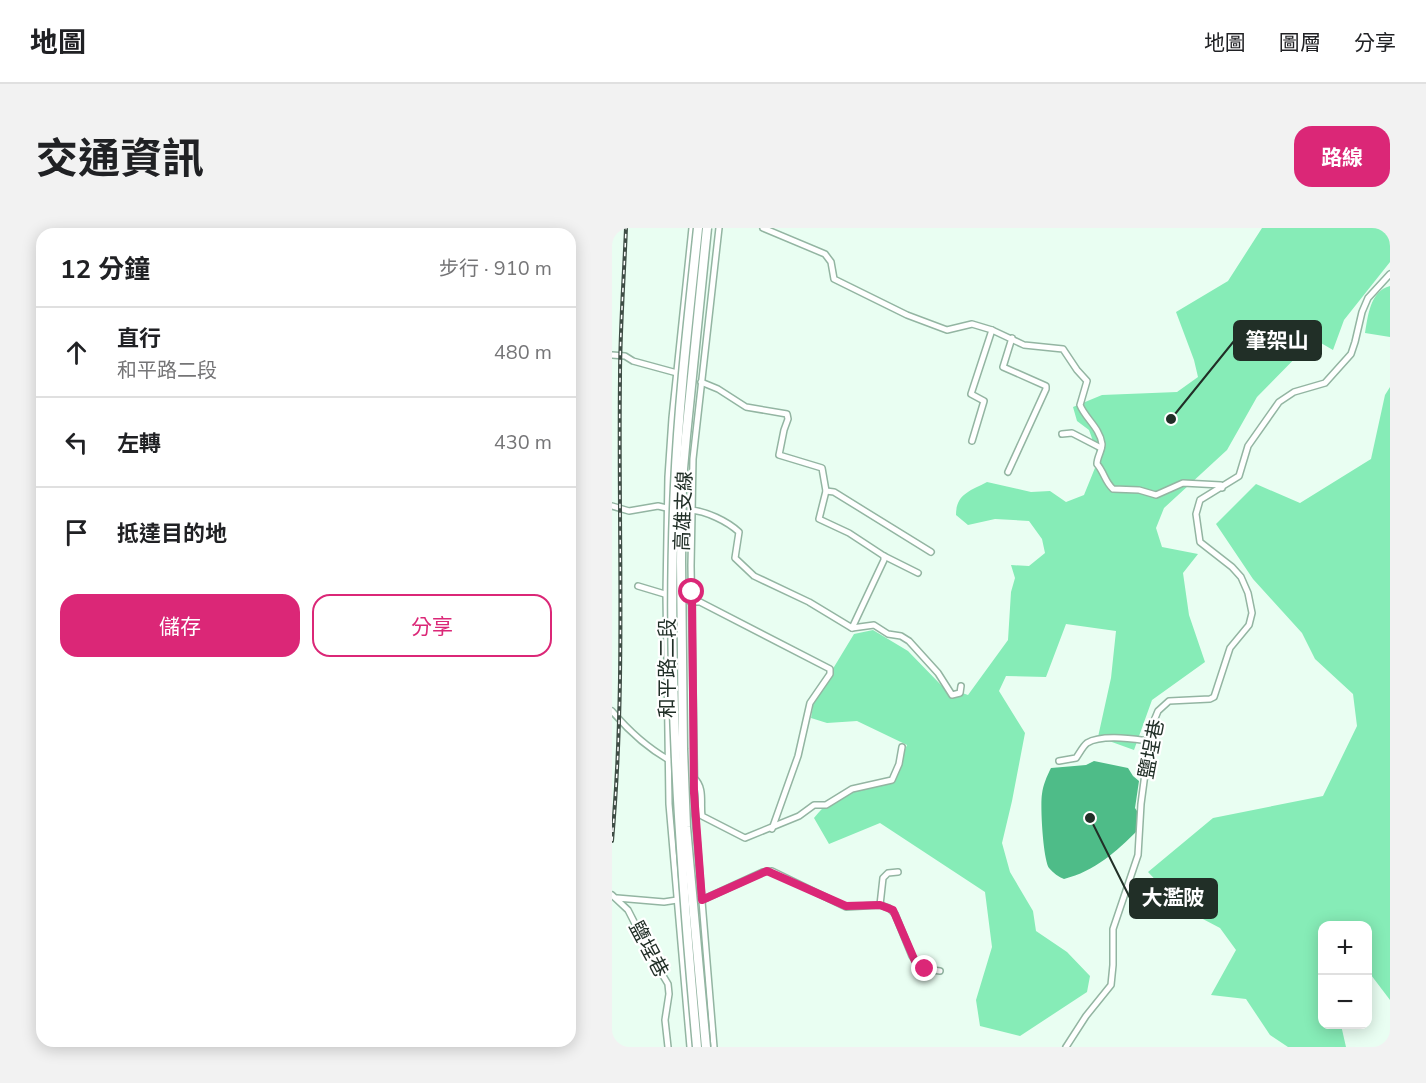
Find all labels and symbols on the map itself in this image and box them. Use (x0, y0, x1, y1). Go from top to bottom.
callout: 筆架山 (1234, 321, 1321, 360)
text: 筆架山 (1246, 327, 1309, 355)
street label: 高雄支線 (669, 471, 698, 551)
route start (678, 578, 704, 604)
street label: 和平路二段 (654, 618, 681, 718)
street label: 鹽埕巷 (1133, 717, 1170, 781)
callout: 大濫陂 (1130, 879, 1217, 918)
text: 大濫陂 (1142, 884, 1205, 912)
street label: 鹽埕巷 (623, 916, 675, 982)
route end (911, 955, 937, 981)

